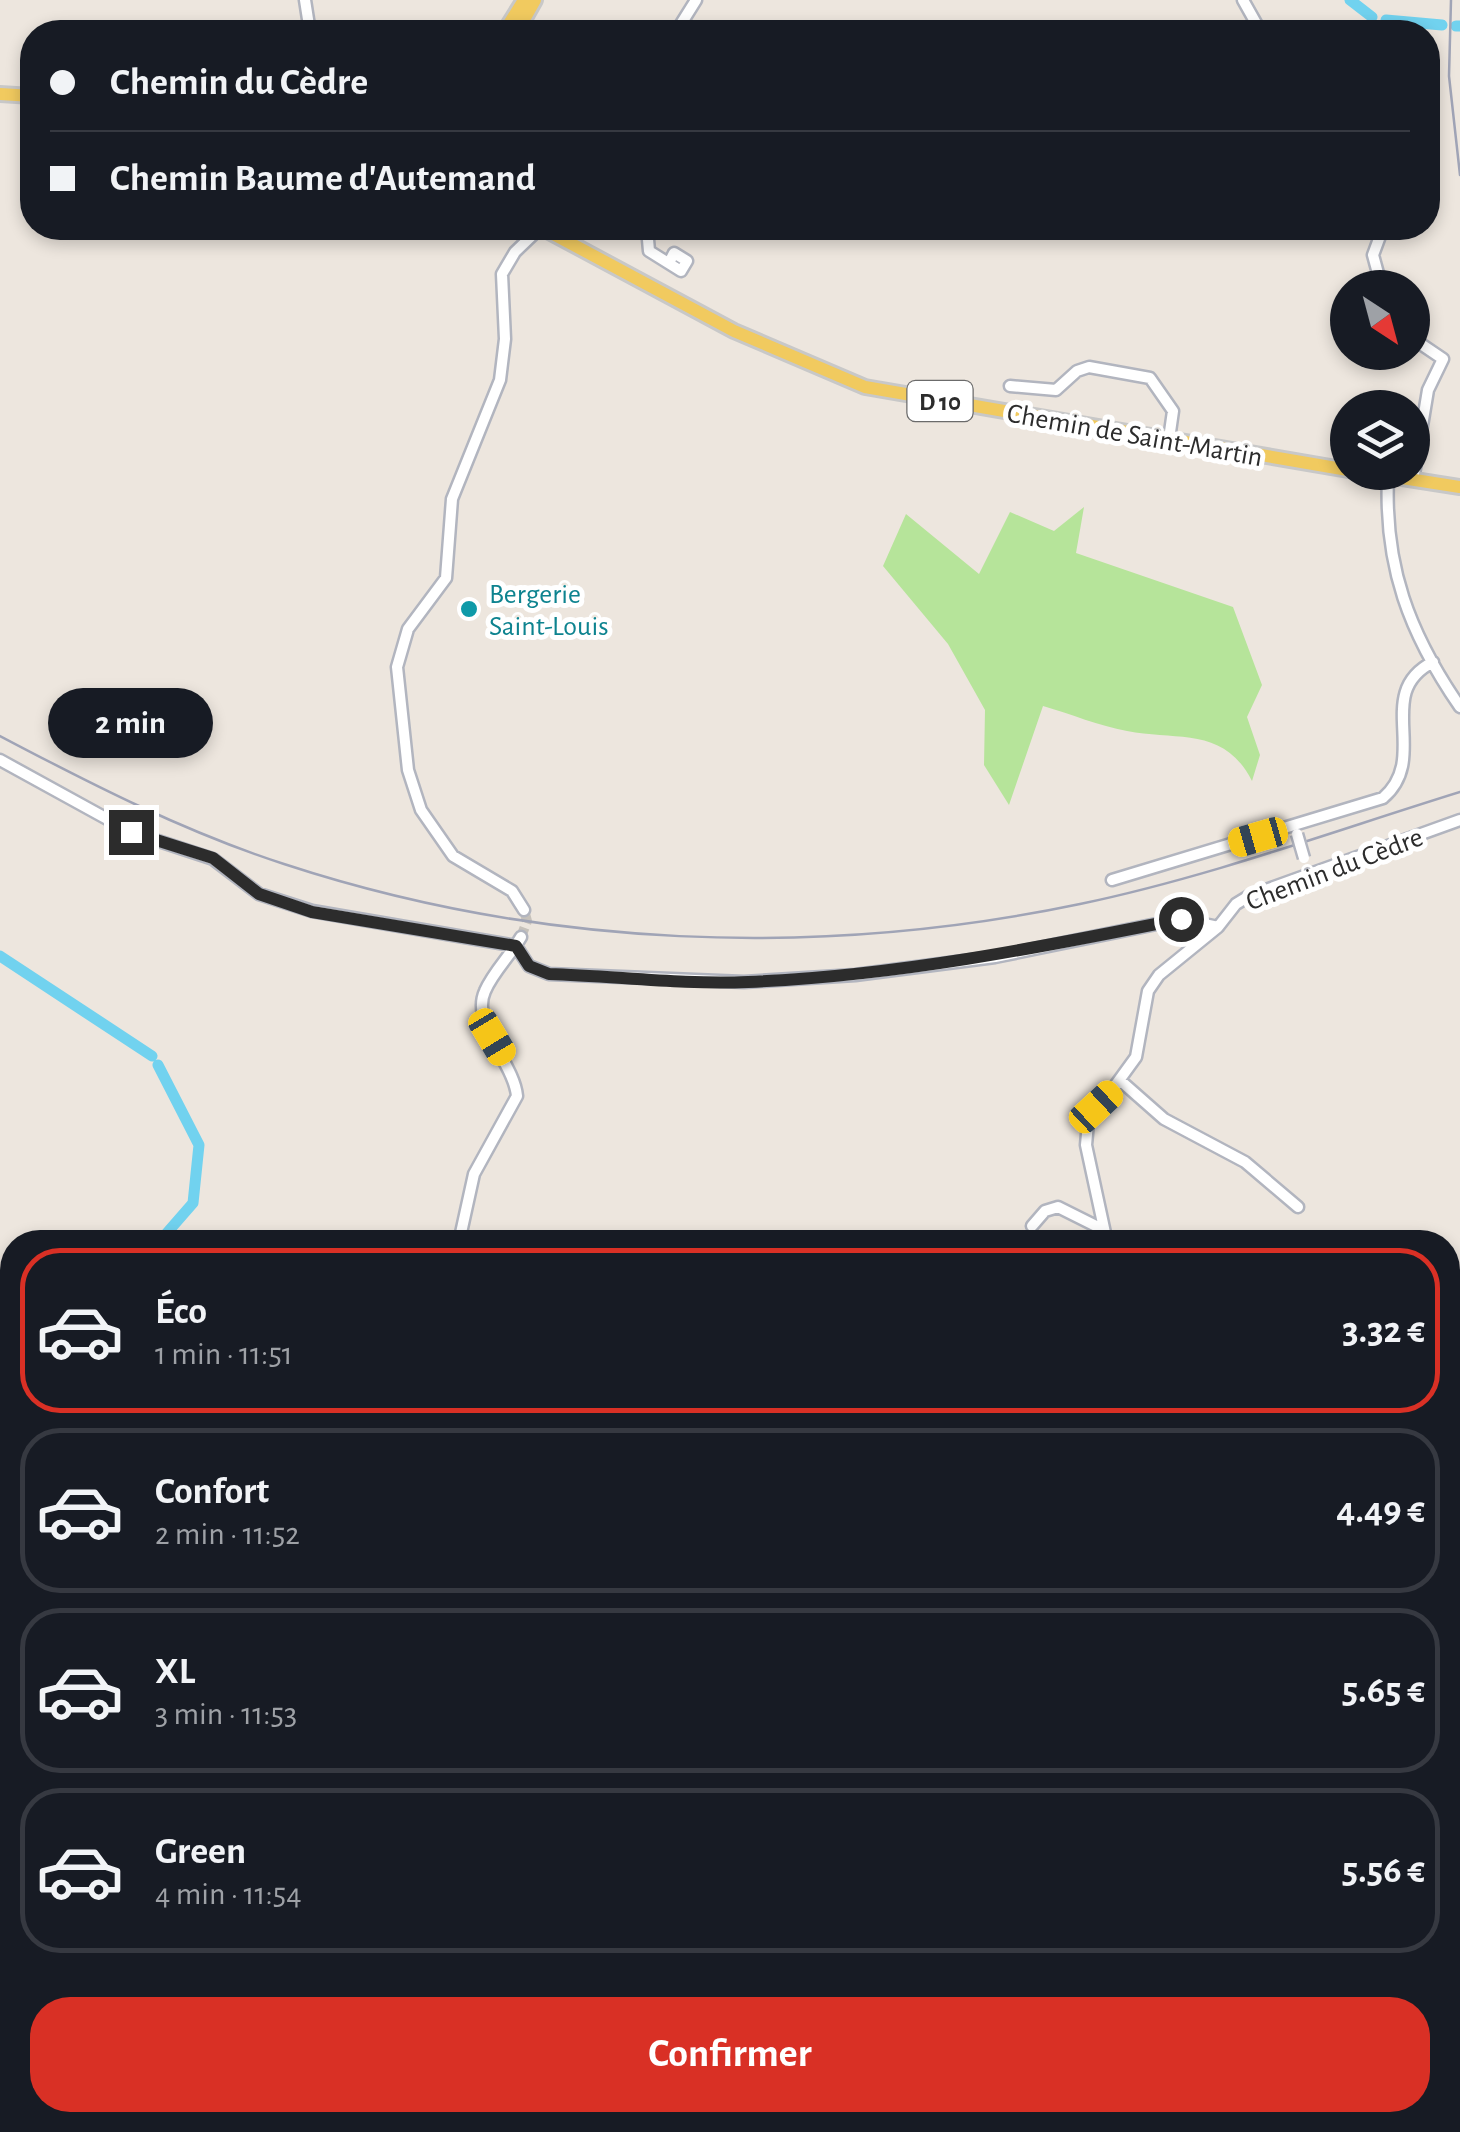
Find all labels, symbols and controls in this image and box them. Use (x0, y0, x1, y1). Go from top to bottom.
text: Chemin du Cèdre (110, 64, 368, 102)
text: Chemin Baume d'Autemand (110, 160, 536, 198)
north arrow (1330, 270, 1430, 370)
map controls (1330, 270, 1430, 490)
road number: D 10 (908, 381, 972, 421)
button: layers (1330, 390, 1430, 490)
street label: Chemin de Saint-Martin (1005, 400, 1265, 472)
place label: Bergerie Saint-Louis (489, 581, 609, 641)
marker: Bergerie Saint-Louis (458, 598, 480, 620)
callout: 2 min (48, 687, 214, 757)
text: 2 min (95, 707, 166, 739)
route end (109, 810, 154, 855)
car (1225, 814, 1291, 860)
street label: Chemin du Cèdre (1242, 823, 1427, 916)
route start (1159, 897, 1204, 942)
car (464, 1004, 520, 1070)
car (1064, 1076, 1128, 1138)
icon: car (35, 1286, 125, 1376)
text: Éco (155, 1293, 207, 1331)
text: 3.32 € (1342, 1312, 1425, 1350)
text: 1 min · 11:51 (155, 1338, 293, 1370)
icon: car (35, 1466, 125, 1556)
text: Confort (155, 1473, 269, 1511)
text: 4.49 € (1336, 1492, 1425, 1530)
text: 2 min · 11:52 (155, 1518, 300, 1550)
icon: car (35, 1646, 125, 1736)
text: XL (155, 1653, 195, 1691)
text: 5.65 € (1342, 1672, 1425, 1710)
text: 3 min · 11:53 (155, 1698, 297, 1730)
icon: car (35, 1826, 125, 1916)
text: Green (155, 1833, 246, 1871)
text: 5.56 € (1342, 1852, 1425, 1890)
text: 4 min · 11:54 (155, 1878, 302, 1910)
button: Confirmer (30, 1997, 1430, 2112)

